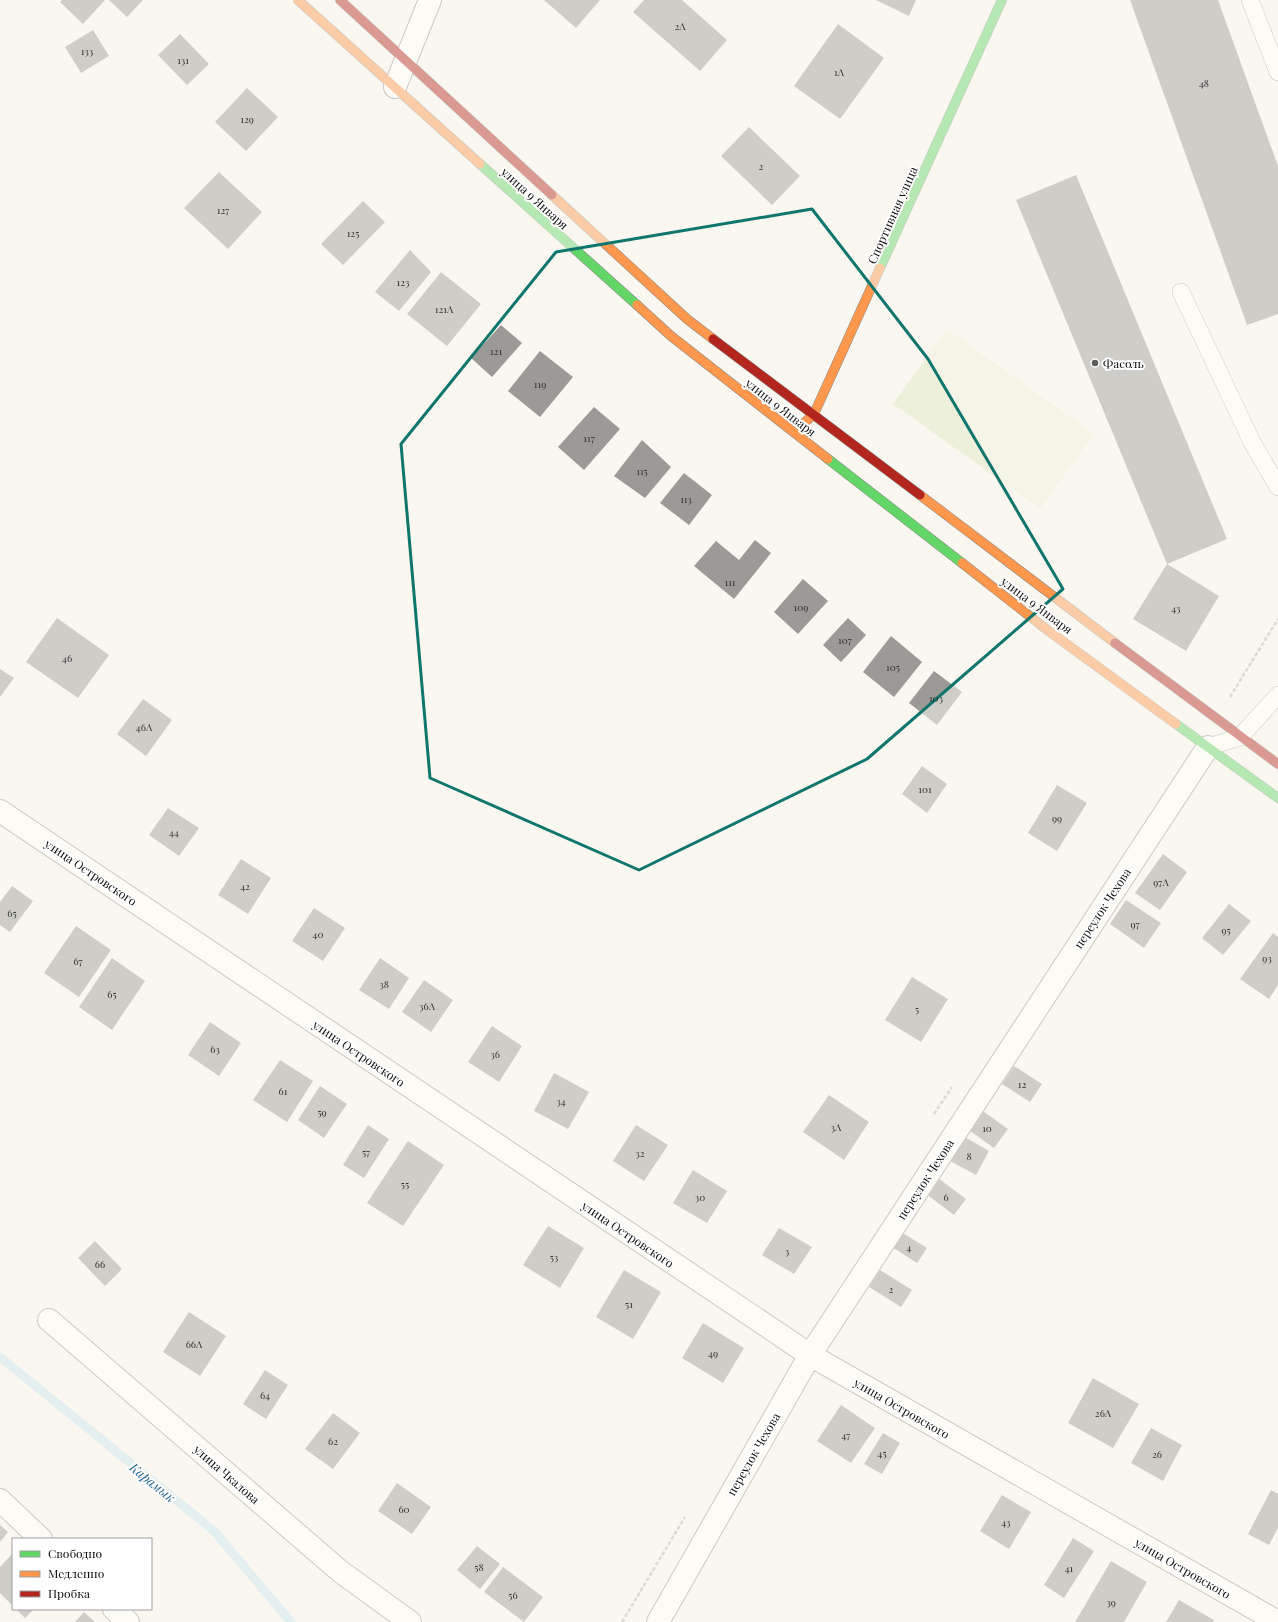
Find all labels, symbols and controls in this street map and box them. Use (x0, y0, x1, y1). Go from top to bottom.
house number: 2А (674, 19, 686, 33)
house number: 133 (81, 44, 94, 58)
house number: 131 (177, 53, 189, 67)
house number: 1А (834, 65, 845, 79)
house number: 48 (1199, 76, 1209, 90)
house number: 129 (240, 112, 254, 126)
house number: 2 (759, 159, 764, 173)
street label: улица 9 Января (497, 163, 572, 233)
street label: Спортивная улица (863, 164, 921, 266)
house number: 127 (217, 203, 229, 217)
house number: 125 (347, 226, 359, 240)
house number: 123 (397, 275, 410, 289)
house number: 121А (435, 302, 454, 316)
house number: 121 (490, 344, 502, 358)
place label: Фасоль (1103, 355, 1144, 371)
marker: Фасоль (1090, 358, 1100, 368)
street label: улица 9 Января (742, 374, 820, 440)
house number: 119 (534, 377, 546, 391)
house number: 117 (583, 431, 595, 445)
house number: 115 (636, 464, 648, 478)
house number: 113 (680, 492, 692, 506)
street label: улица 9 Января (997, 572, 1076, 637)
house number: 111 (724, 575, 736, 589)
house number: 109 (794, 600, 808, 614)
house number: 43 (1171, 601, 1181, 615)
house number: 107 (838, 633, 852, 647)
house number: 46 (62, 651, 72, 665)
house number: 105 (886, 660, 900, 674)
house number: 103 (929, 691, 944, 705)
house number: 46А (136, 720, 153, 734)
house number: 101 (918, 782, 932, 796)
house number: 99 (1052, 811, 1062, 825)
house number: 44 (169, 825, 179, 839)
street label: улица Островского (41, 835, 141, 909)
street label: переулок Чехова (1070, 865, 1134, 951)
house number: 97А (1153, 875, 1169, 889)
house number: 42 (240, 879, 250, 893)
house number: 65 (7, 906, 17, 920)
house number: 97 (1130, 917, 1140, 931)
house number: 95 (1221, 923, 1231, 937)
house number: 40 (313, 927, 323, 941)
house number: 93 (1262, 951, 1272, 965)
house number: 67 (73, 954, 83, 968)
house number: 38 (379, 977, 389, 991)
house number: 65 (107, 987, 117, 1001)
house number: 36А (419, 999, 436, 1013)
house number: 5 (915, 1002, 919, 1016)
street label: улица Островского (309, 1016, 409, 1090)
house number: 63 (210, 1042, 220, 1056)
house number: 36 (490, 1047, 500, 1061)
house number: 12 (1018, 1077, 1026, 1091)
house number: 61 (279, 1084, 288, 1098)
house number: 34 (556, 1094, 566, 1108)
house number: 59 (317, 1105, 327, 1119)
house number: 3А (831, 1120, 842, 1134)
house number: 10 (982, 1121, 992, 1135)
street label: переулок Чехова (893, 1136, 957, 1222)
house number: 57 (362, 1145, 370, 1159)
house number: 32 (635, 1146, 645, 1160)
house number: 8 (966, 1149, 972, 1163)
house number: 55 (401, 1177, 409, 1191)
house number: 30 (695, 1190, 705, 1204)
house number: 6 (943, 1190, 949, 1204)
street label: улица Островского (578, 1197, 678, 1271)
house number: 4 (907, 1240, 912, 1254)
house number: 3 (785, 1244, 790, 1258)
house number: 53 (550, 1250, 559, 1264)
house number: 66 (95, 1257, 105, 1271)
house number: 2 (889, 1282, 894, 1296)
house number: 51 (625, 1297, 633, 1311)
house number: 66А (186, 1337, 203, 1351)
house number: 49 (708, 1346, 718, 1360)
street label: улица Островского (850, 1374, 953, 1442)
house number: 64 (260, 1388, 270, 1402)
house number: 26А (1095, 1406, 1112, 1420)
street label: переулок Чехова (723, 1410, 783, 1498)
house number: 47 (842, 1428, 850, 1442)
house number: 62 (328, 1434, 338, 1448)
street label: улица Чкалова (190, 1440, 263, 1507)
house number: 45 (877, 1446, 887, 1460)
house number: 26 (1152, 1447, 1162, 1461)
water label: Карамык (126, 1458, 179, 1506)
house number: 60 (398, 1502, 410, 1516)
house number: 43 (1001, 1515, 1011, 1529)
street label: улица Островского (1131, 1534, 1234, 1602)
legend (12, 1538, 152, 1610)
text: Свободно (48, 1545, 103, 1561)
house number: 58 (474, 1560, 484, 1574)
house number: 41 (1065, 1561, 1074, 1575)
text: Медленно (48, 1565, 105, 1581)
text: Пробка (48, 1585, 90, 1601)
house number: 56 (508, 1588, 518, 1602)
house number: 39 (1106, 1595, 1116, 1609)

